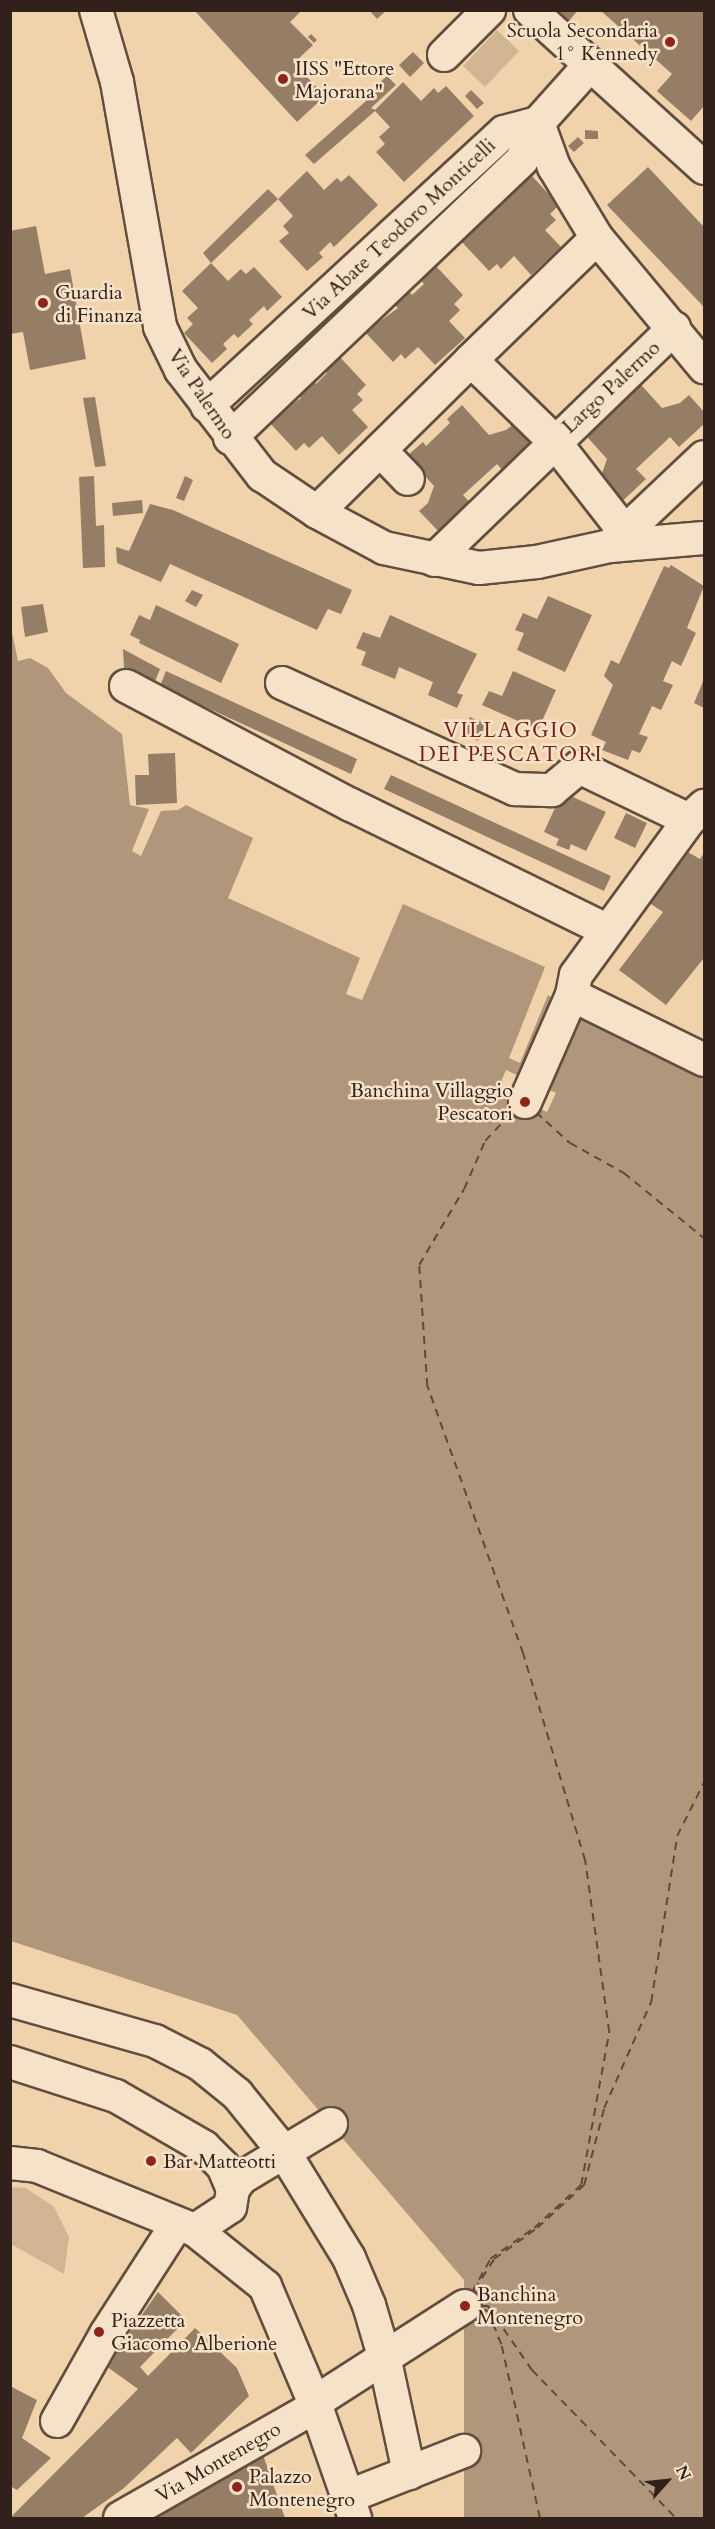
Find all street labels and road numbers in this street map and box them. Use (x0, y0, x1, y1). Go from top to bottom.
street label: Via Abate Teodoro Monticelli (298, 133, 500, 325)
street label: Largo Palermo (557, 336, 665, 438)
street label: Via Palermo (163, 344, 241, 444)
street label: Via Montenegro (151, 2416, 285, 2508)

